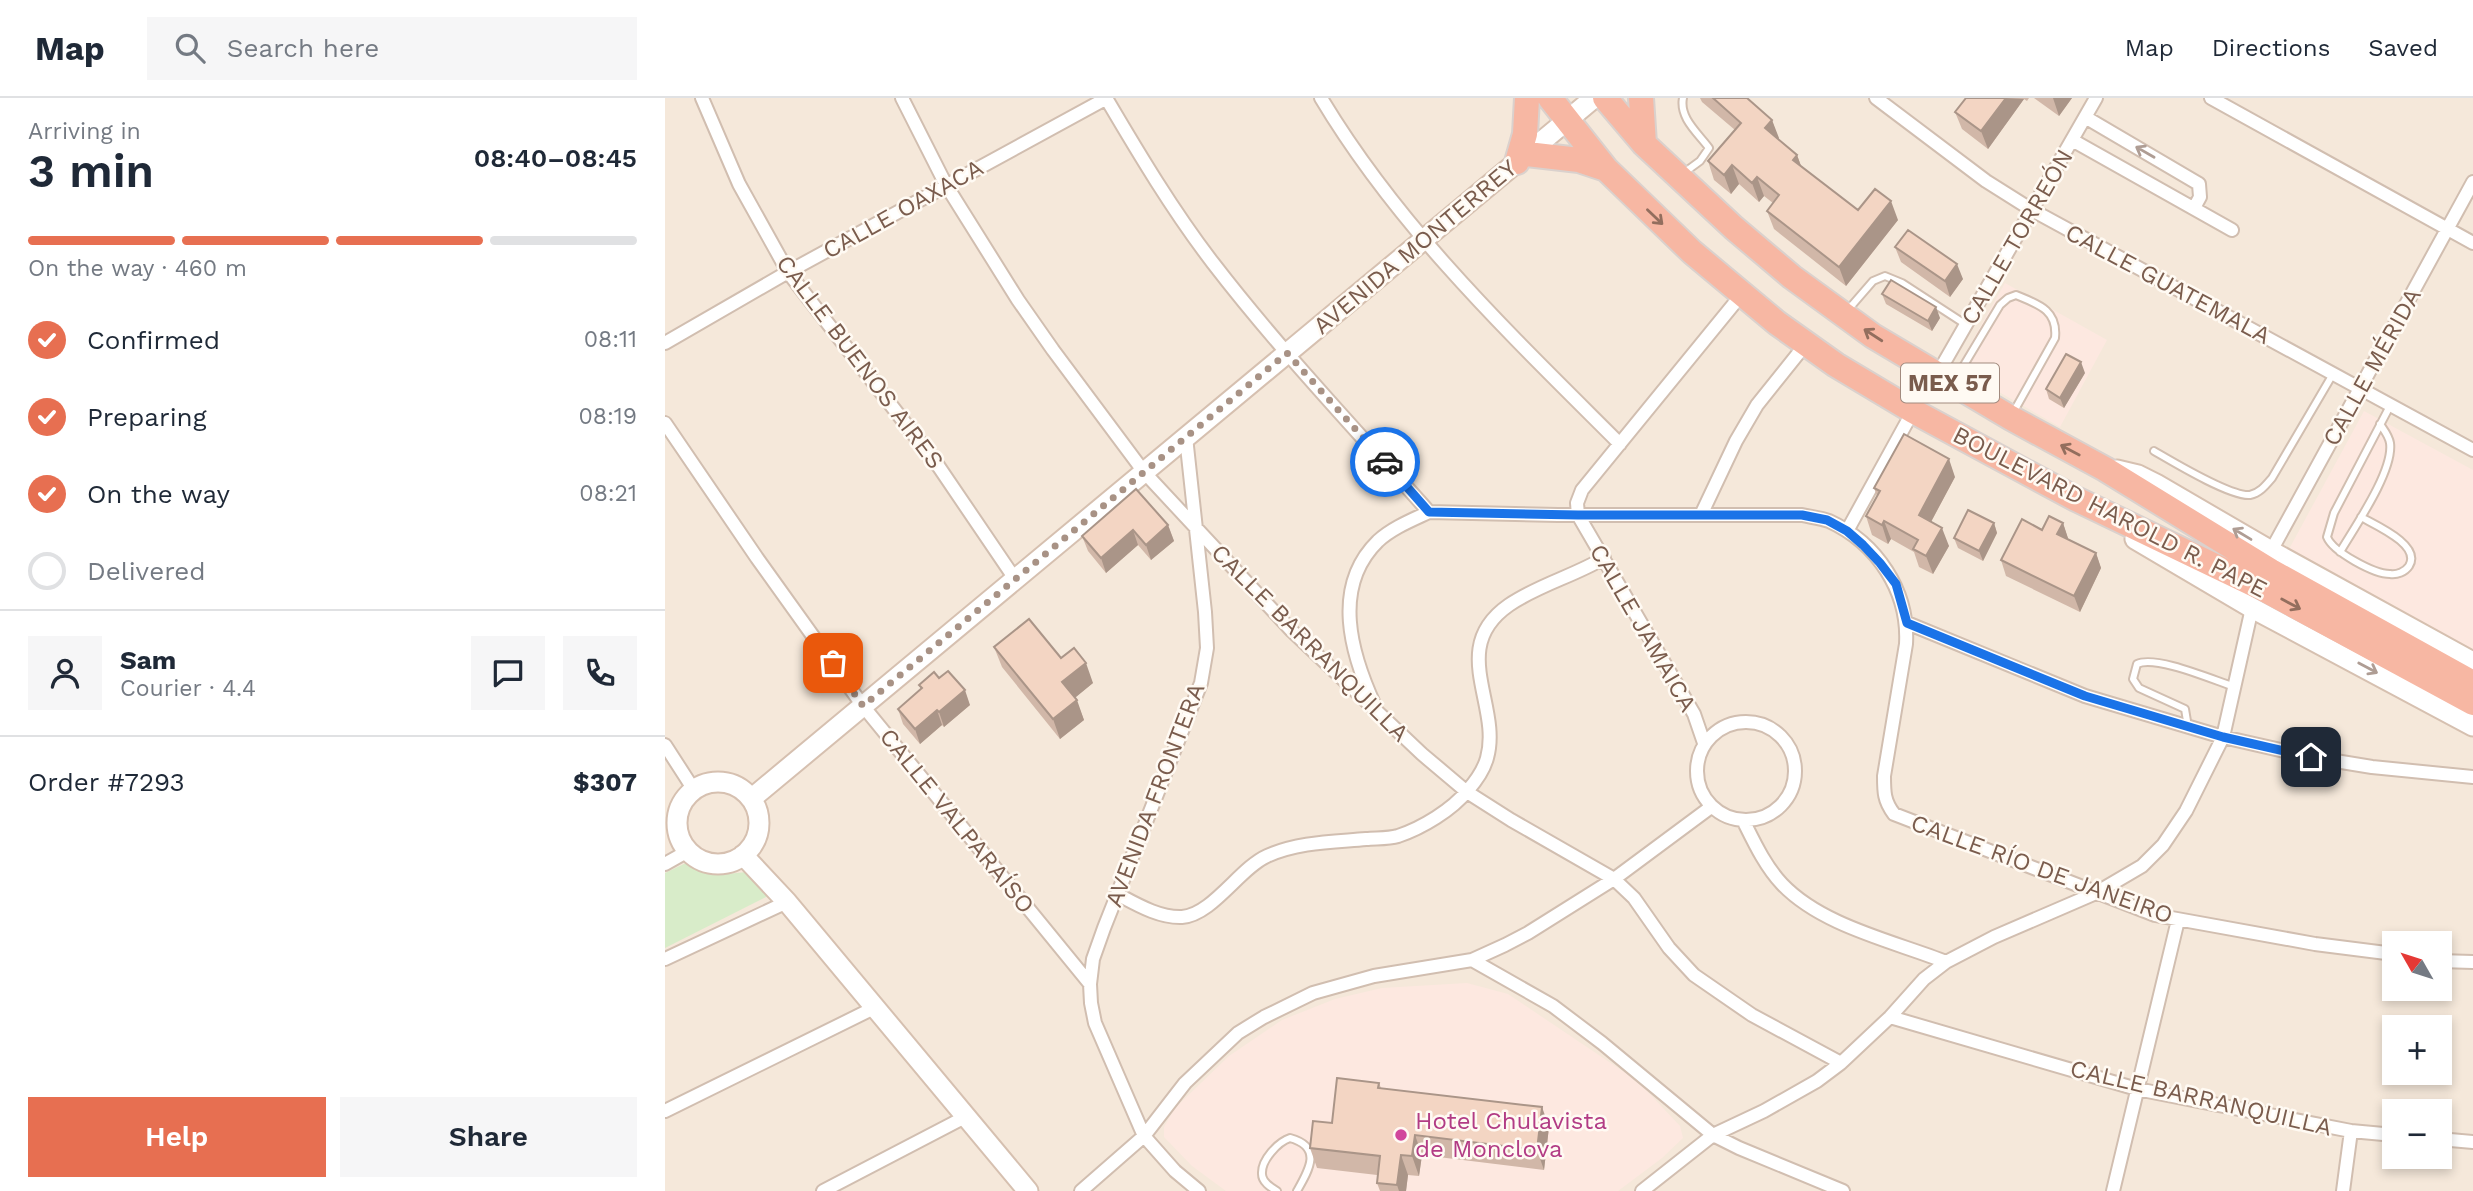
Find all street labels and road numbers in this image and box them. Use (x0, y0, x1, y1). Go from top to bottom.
street label: CALLE TORREÓN (1955, 144, 2079, 330)
street label: CALLE OAXACA (818, 153, 988, 265)
street label: AVENIDA MONTERREY (1308, 154, 1523, 340)
street label: CALLE GUATEMALA (2061, 218, 2276, 350)
street label: CALLE BUENOS AIRES (771, 250, 949, 474)
street label: CALLE MÉRIDA (2317, 283, 2427, 451)
road number: MEX 57 (1901, 364, 1999, 402)
street label: BOULEVARD HAROLD R. PAPE (1948, 420, 2272, 604)
street label: CALLE BARRANQUILLA (1205, 538, 1415, 748)
street label: CALLE JAMAICA (1584, 539, 1702, 717)
street label: AVENIDA FRONTERA (1099, 679, 1211, 911)
street label: CALLE VALPARAÍSO (874, 723, 1040, 919)
street label: CALLE RÍO DE JANEIRO (1907, 809, 2177, 929)
street label: CALLE BARRANQUILLA (2067, 1054, 2335, 1142)

